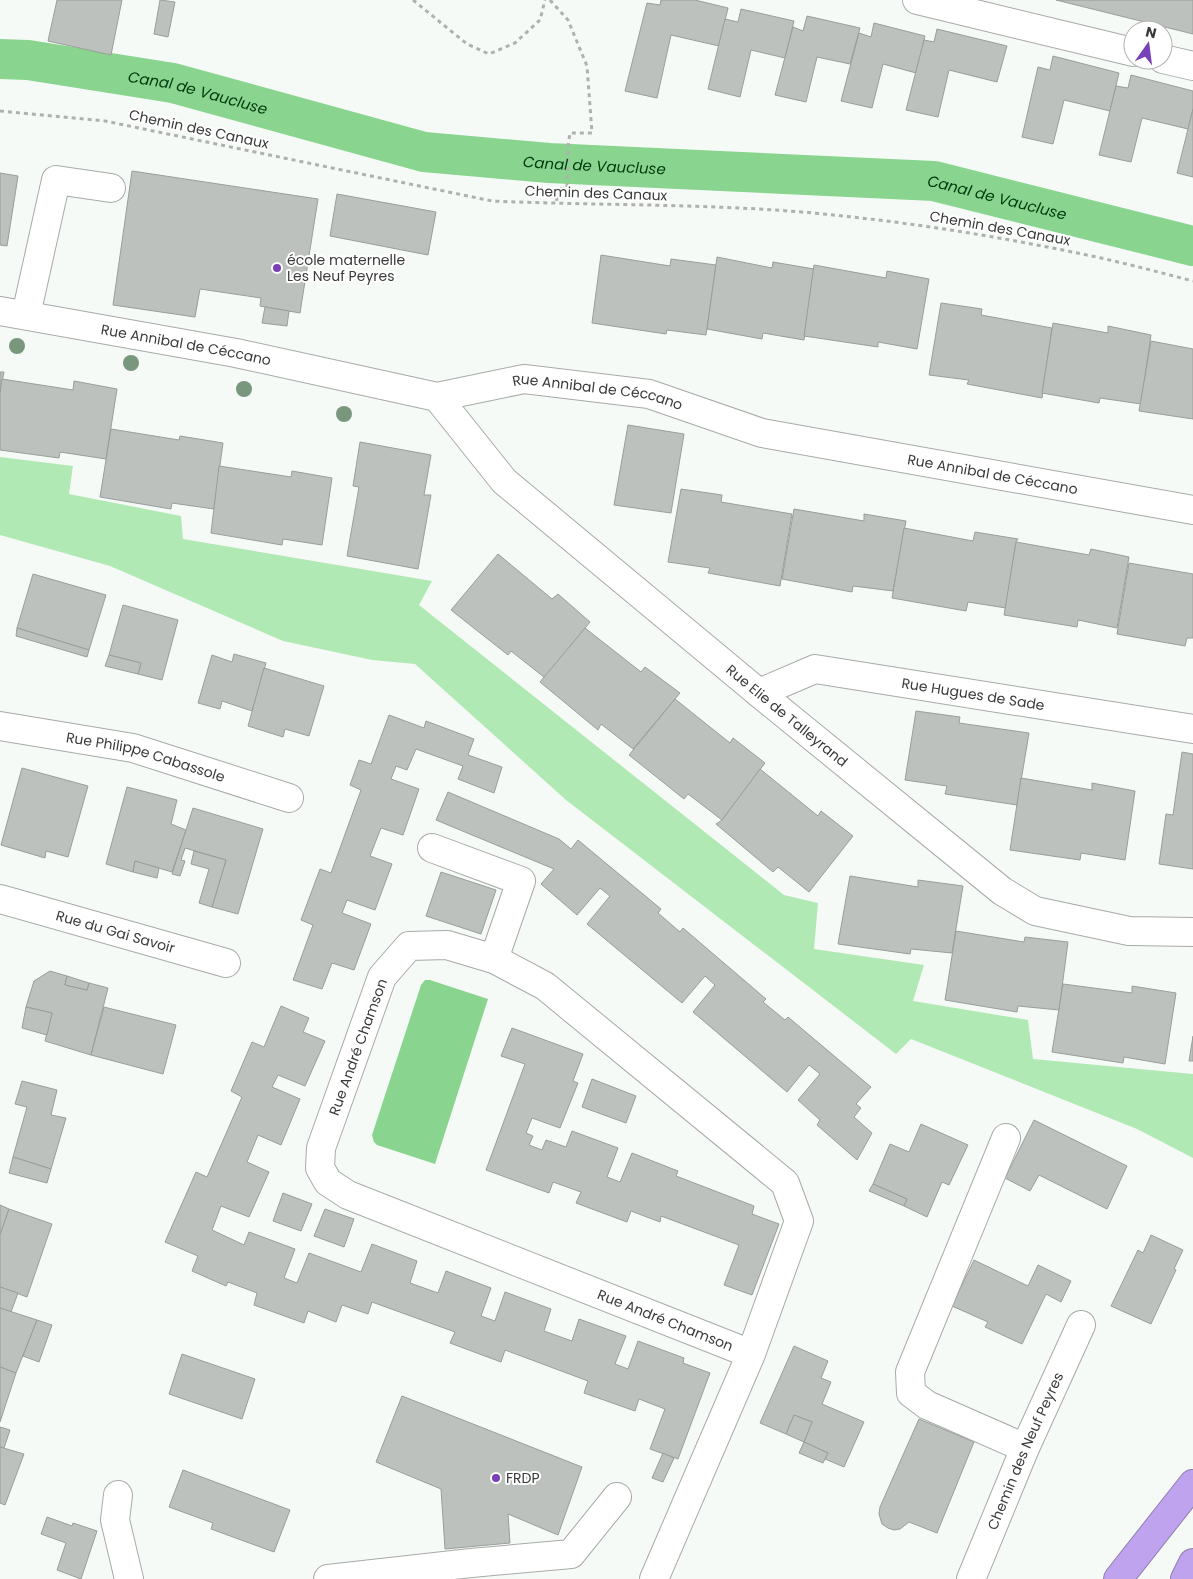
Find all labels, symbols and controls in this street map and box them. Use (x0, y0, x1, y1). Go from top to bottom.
north arrow (1123, 20, 1173, 70)
text: N (1144, 21, 1159, 43)
water label: Canal de Vaucluse (127, 66, 270, 119)
street label: Chemin des Canaux (127, 104, 271, 154)
water label: Canal de Vaucluse (522, 150, 666, 179)
water label: Canal de Vaucluse (927, 170, 1069, 224)
street label: Chemin des Canaux (524, 181, 668, 205)
street label: Chemin des Canaux (928, 206, 1072, 250)
place label: école maternelle Les Neuf Peyres (287, 250, 405, 286)
marker: école maternelle Les Neuf Peyres (271, 262, 283, 274)
street label: Rue Annibal de Céccano (99, 319, 273, 370)
street label: Rue Annibal de Céccano (511, 369, 686, 415)
street label: Rue Annibal de Céccano (906, 449, 1079, 499)
street label: Rue Elie de Talleyrand (722, 660, 852, 771)
street label: Rue Hugues de Sade (900, 673, 1046, 715)
street label: Rue Philippe Cabassole (65, 727, 228, 787)
street label: Rue du Gai Savoir (54, 905, 177, 958)
street label: Rue André Chamson (324, 976, 392, 1118)
street label: Rue André Chamson (595, 1284, 736, 1356)
street label: Chemin des Neuf Peyres (982, 1369, 1068, 1533)
place label: FRDP (506, 1468, 540, 1488)
marker: FRDP (490, 1472, 502, 1484)

